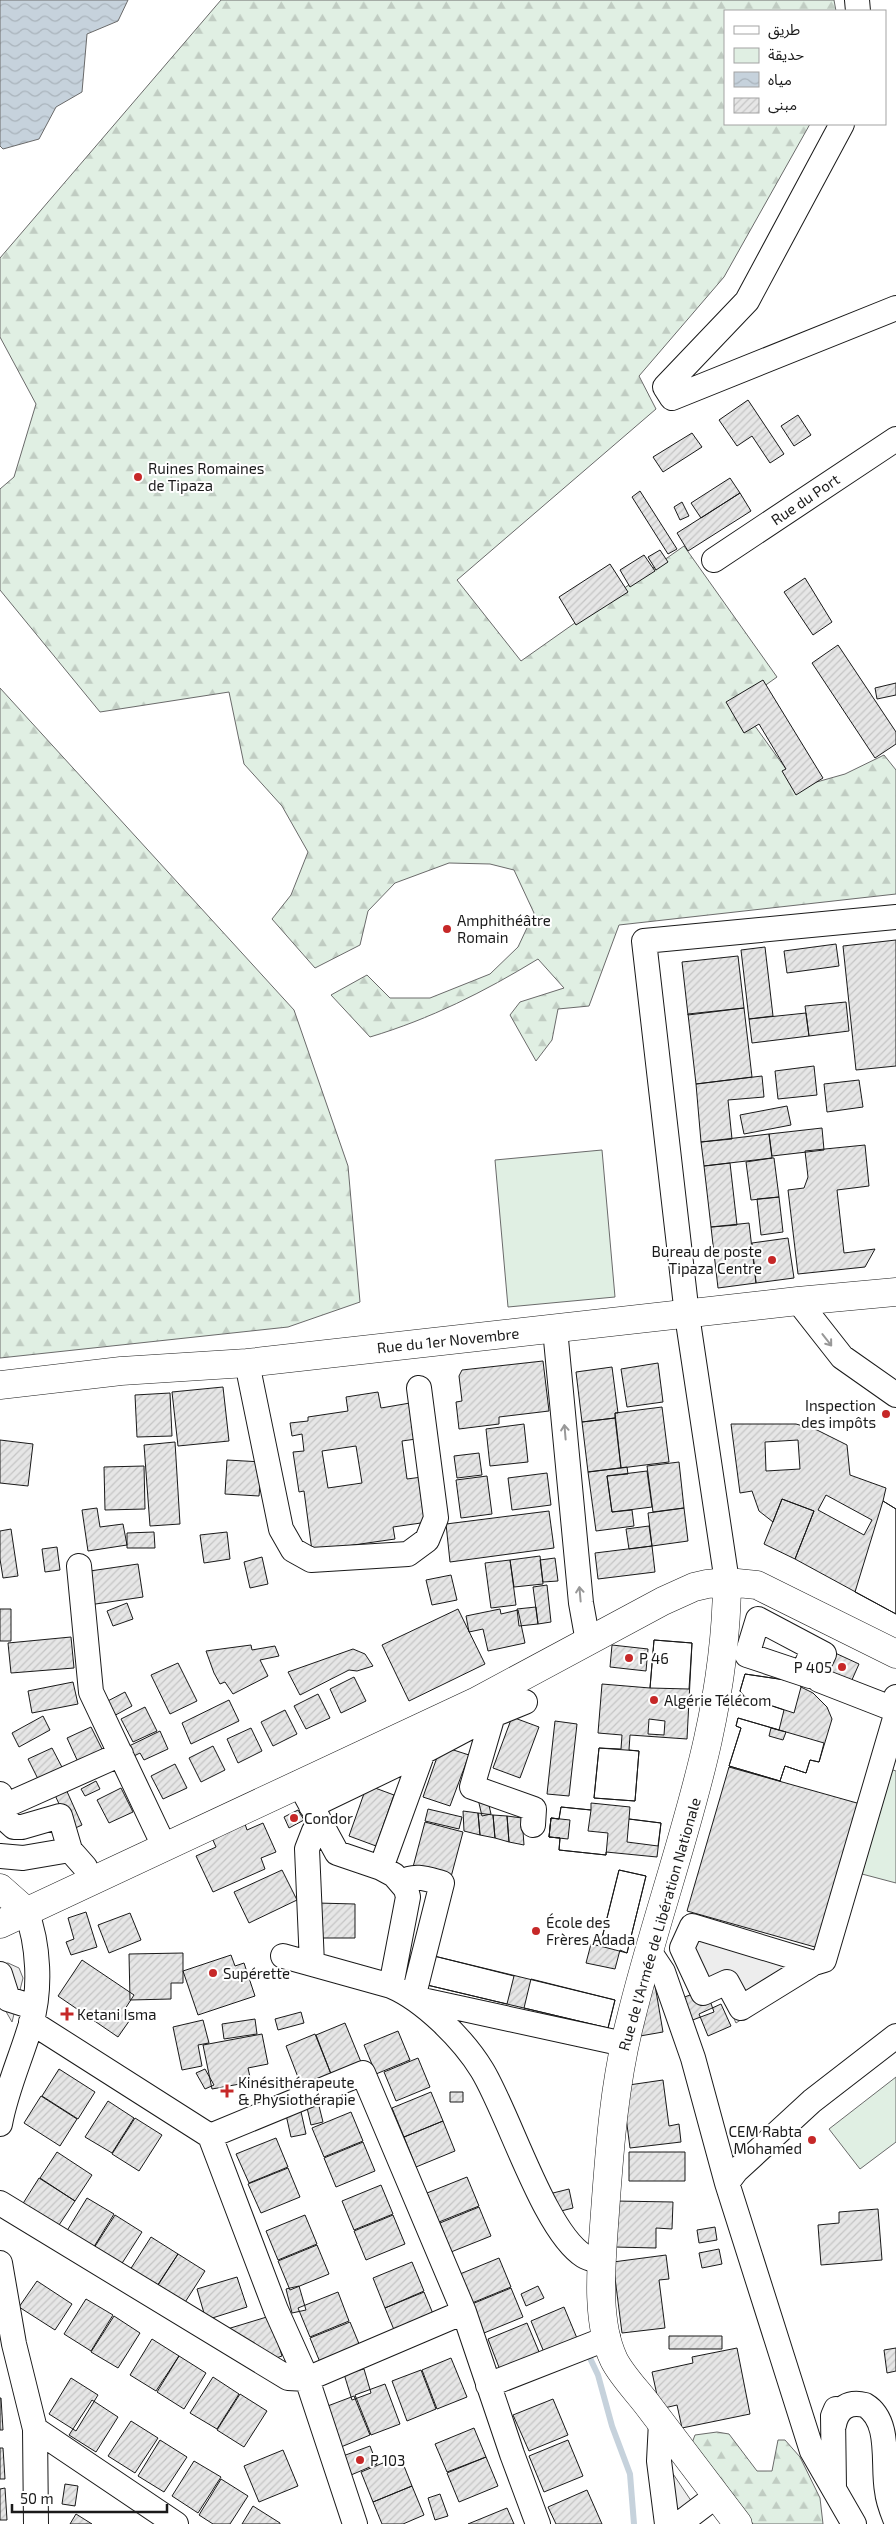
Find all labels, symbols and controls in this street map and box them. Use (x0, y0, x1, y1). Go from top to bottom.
legend (724, 10, 886, 125)
text: طريق (768, 20, 800, 40)
text: حديقة (768, 45, 804, 63)
text: مياه (768, 70, 792, 88)
text: مبنى (768, 95, 797, 114)
place label: Ruines Romaines de Tipaza (148, 459, 264, 494)
street label: Rue du Port (767, 469, 843, 528)
marker: Ruines Romaines de Tipaza (132, 471, 144, 483)
place label: Amphithéâtre Romain (457, 911, 551, 946)
marker: Amphithéâtre Romain (441, 923, 453, 935)
place label: Bureau de poste Tipaza Centre (652, 1242, 762, 1277)
marker: Bureau de poste Tipaza Centre (766, 1254, 778, 1266)
street label: Rue du 1er Novembre (376, 1324, 520, 1356)
one-way arrow (821, 1333, 832, 1346)
place label: Inspection des impôts (801, 1396, 876, 1431)
marker: Inspection des impôts (880, 1408, 892, 1420)
one-way arrow (560, 1424, 570, 1440)
one-way arrow (575, 1586, 585, 1602)
place label: P 46 (639, 1649, 669, 1667)
marker: P 46 (623, 1652, 635, 1664)
place label: P 405 (794, 1658, 832, 1676)
marker: P 405 (836, 1661, 848, 1673)
place label: Algérie Télécom (664, 1691, 771, 1709)
marker: Algérie Télécom (648, 1694, 660, 1706)
street label: Rue de l'Armée de Libération Nationale (614, 1795, 704, 2053)
place label: Condor (304, 1809, 353, 1827)
marker: Condor (288, 1812, 300, 1824)
place label: École des Frères Adada (546, 1913, 635, 1948)
marker: École des Frères Adada (530, 1925, 542, 1937)
place label: Supérette (223, 1964, 290, 1982)
marker: Supérette (207, 1967, 219, 1979)
place label: Ketani Isma (77, 2005, 156, 2023)
marker: Ketani Isma (61, 2008, 73, 2020)
place label: Kinésithérapeute & Physiothérapie (238, 2073, 355, 2108)
marker: Kinésithérapeute & Physiothérapie (220, 2084, 234, 2098)
place label: CEM Rabta Mohamed (729, 2122, 802, 2157)
marker: CEM Rabta Mohamed (806, 2134, 818, 2146)
place label: P 103 (370, 2451, 405, 2469)
marker: P 103 (354, 2454, 366, 2466)
scale bar (12, 2482, 168, 2514)
text: 50 m (20, 2489, 54, 2507)

